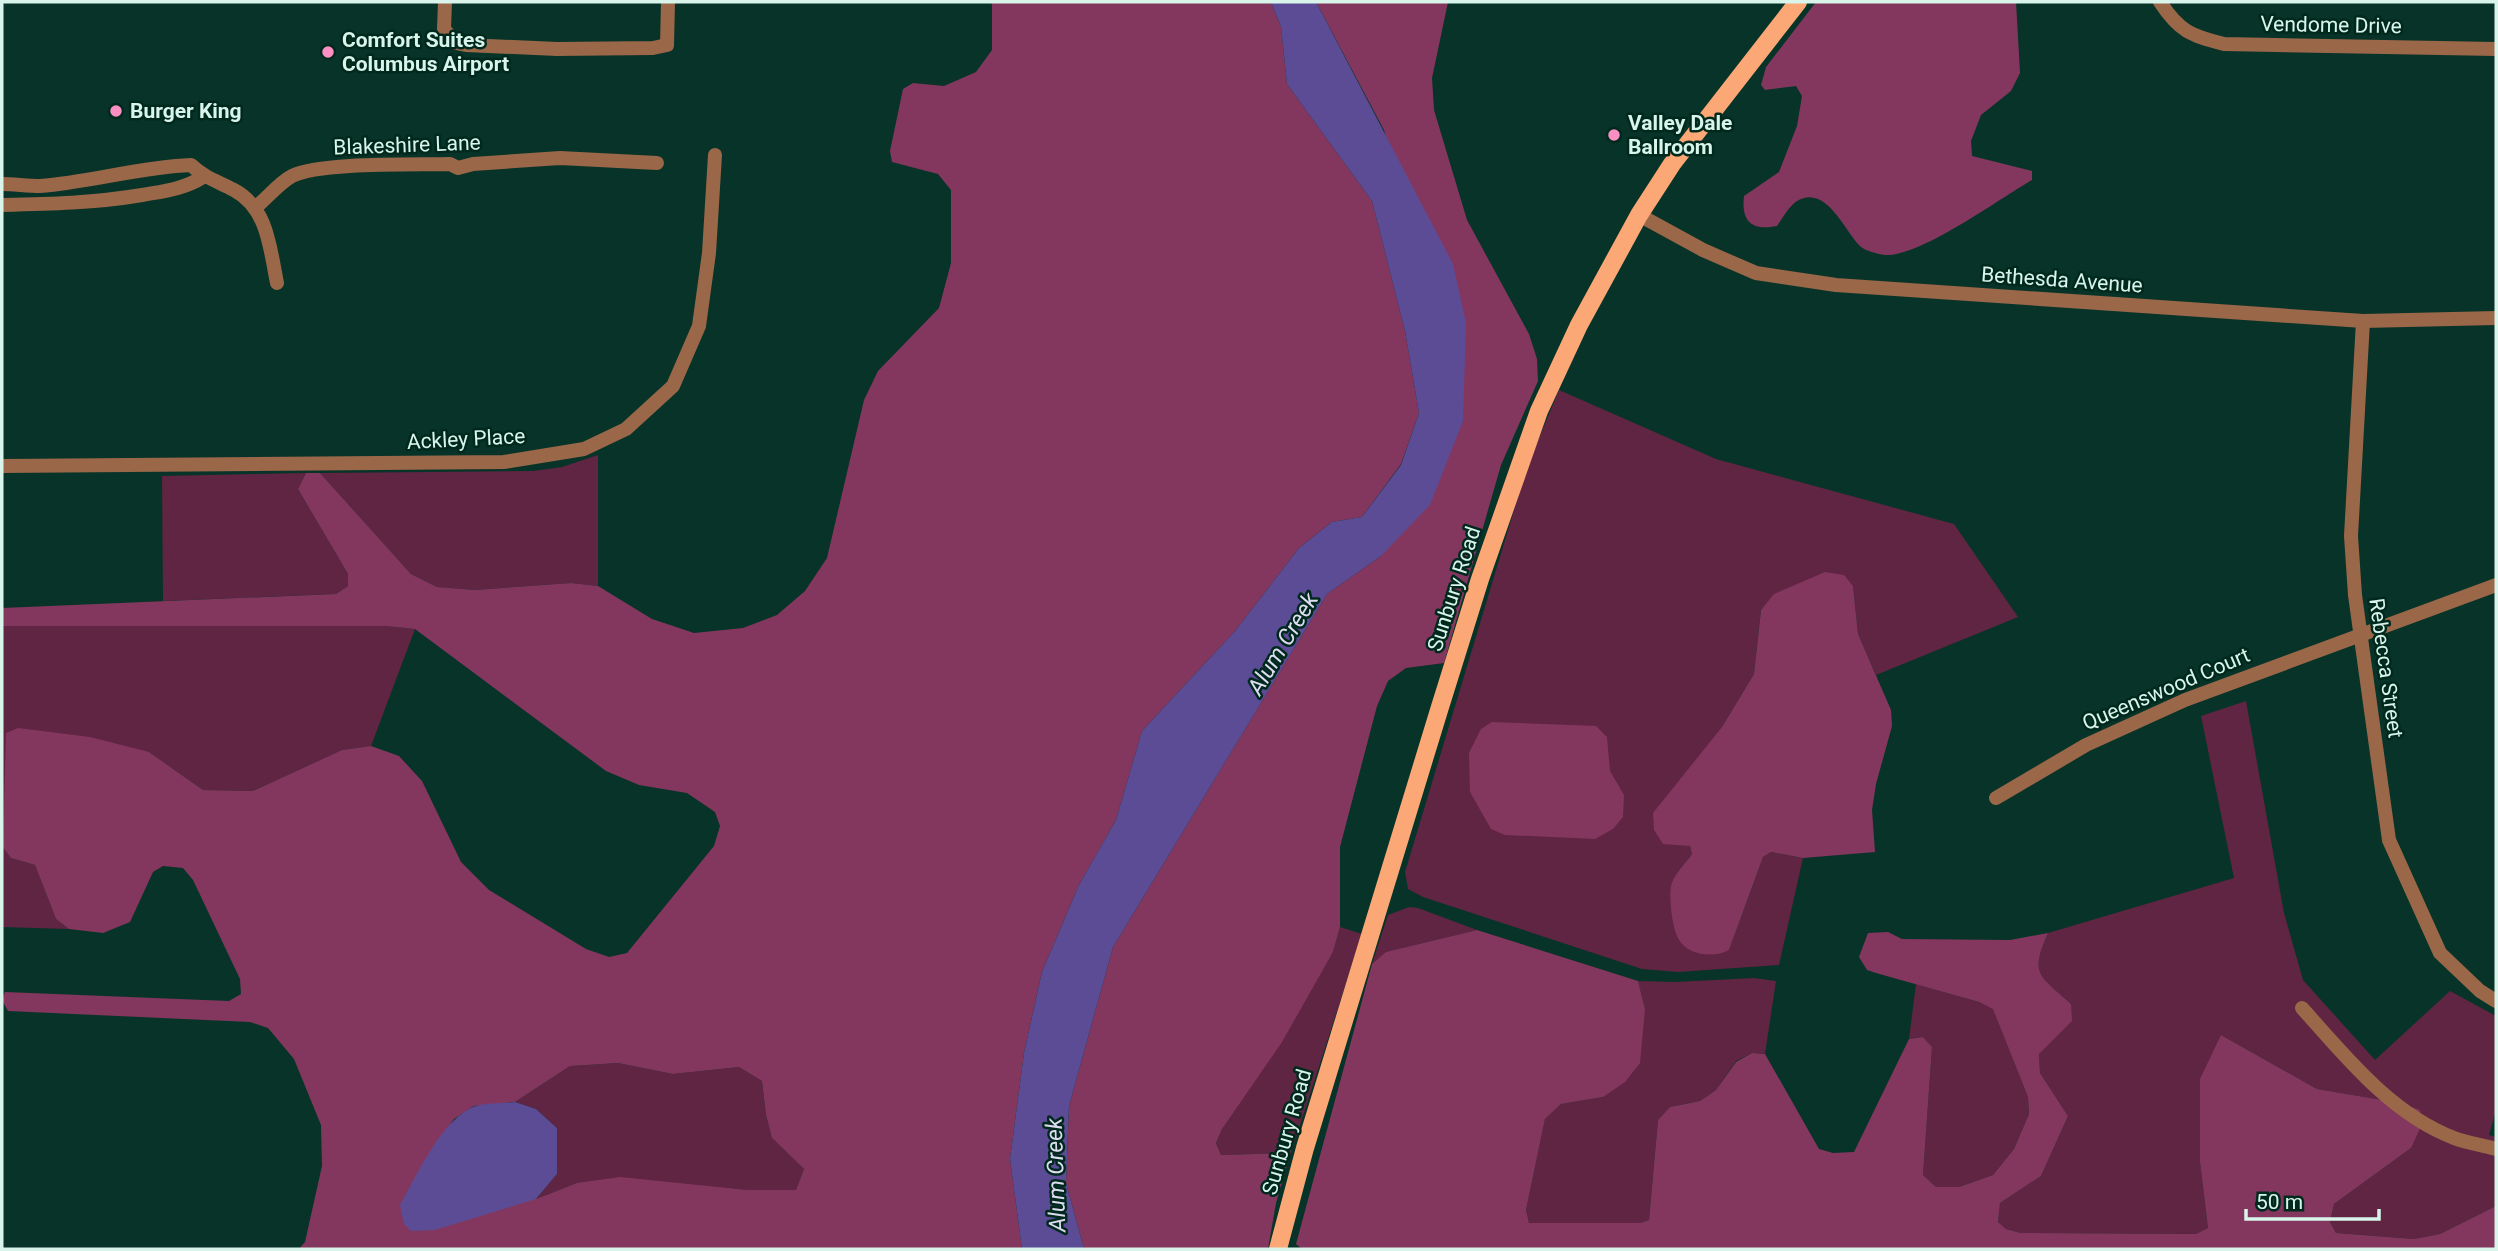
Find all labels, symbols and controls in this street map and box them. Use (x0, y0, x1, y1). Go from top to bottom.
street label: Vendome Drive (2260, 12, 2402, 38)
place label: Comfort Suites Columbus Airport (342, 28, 509, 76)
marker: Comfort Suites Columbus Airport (320, 44, 336, 60)
place label: Burger King (130, 99, 242, 123)
marker: Burger King (108, 103, 124, 119)
place label: Valley Dale Ballroom (1628, 111, 1732, 159)
marker: Valley Dale Ballroom (1606, 127, 1622, 143)
street label: Blakeshire Lane (333, 130, 481, 160)
street label: Bethesda Avenue (1980, 262, 2144, 298)
street label: Ackley Place (406, 424, 526, 454)
street label: Sunbury Road (1423, 524, 1485, 654)
water label: Alum Creek (1241, 587, 1324, 701)
street label: Rebecca Street (2364, 597, 2408, 740)
street label: Queenswood Court (2079, 643, 2253, 735)
street label: Sunbury Road (1258, 1066, 1316, 1198)
water label: Alum Creek (1040, 1117, 1072, 1234)
scale bar (2246, 1178, 2379, 1222)
text: 50 m (2256, 1190, 2303, 1214)

